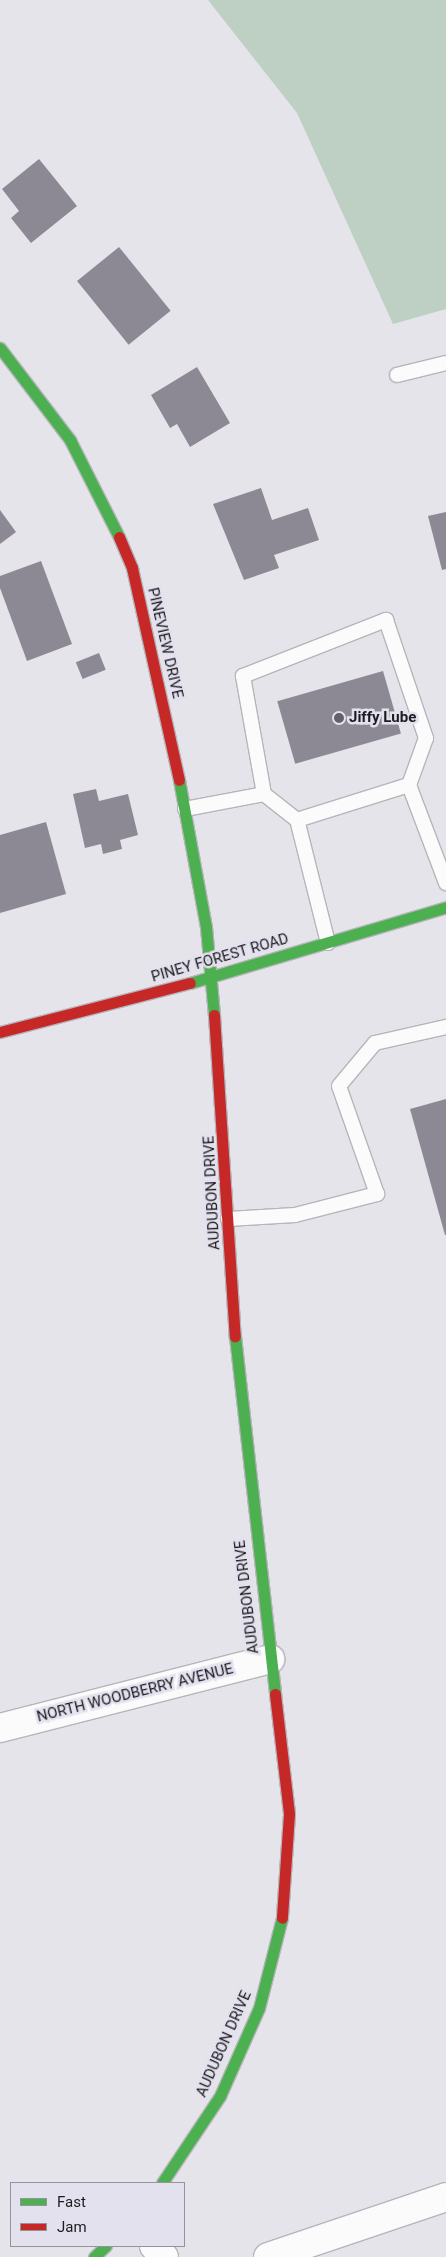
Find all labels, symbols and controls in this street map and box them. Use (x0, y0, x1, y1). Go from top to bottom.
street label: PINEVIEW DRIVE (143, 586, 187, 700)
place label: Jiffy Lube (349, 709, 416, 727)
marker: Jiffy Lube (333, 712, 345, 724)
street label: PINEY FOREST ROAD (149, 930, 291, 986)
street label: AUDUBON DRIVE (200, 1135, 224, 1251)
street label: AUDUBON DRIVE (231, 1539, 263, 1655)
street label: NORTH WOODBERRY AVENUE (35, 1660, 235, 1726)
street label: AUDUBON DRIVE (193, 1988, 255, 2100)
legend (10, 2182, 185, 2247)
text: Fast (57, 2193, 86, 2211)
text: Jam (57, 2218, 87, 2236)

